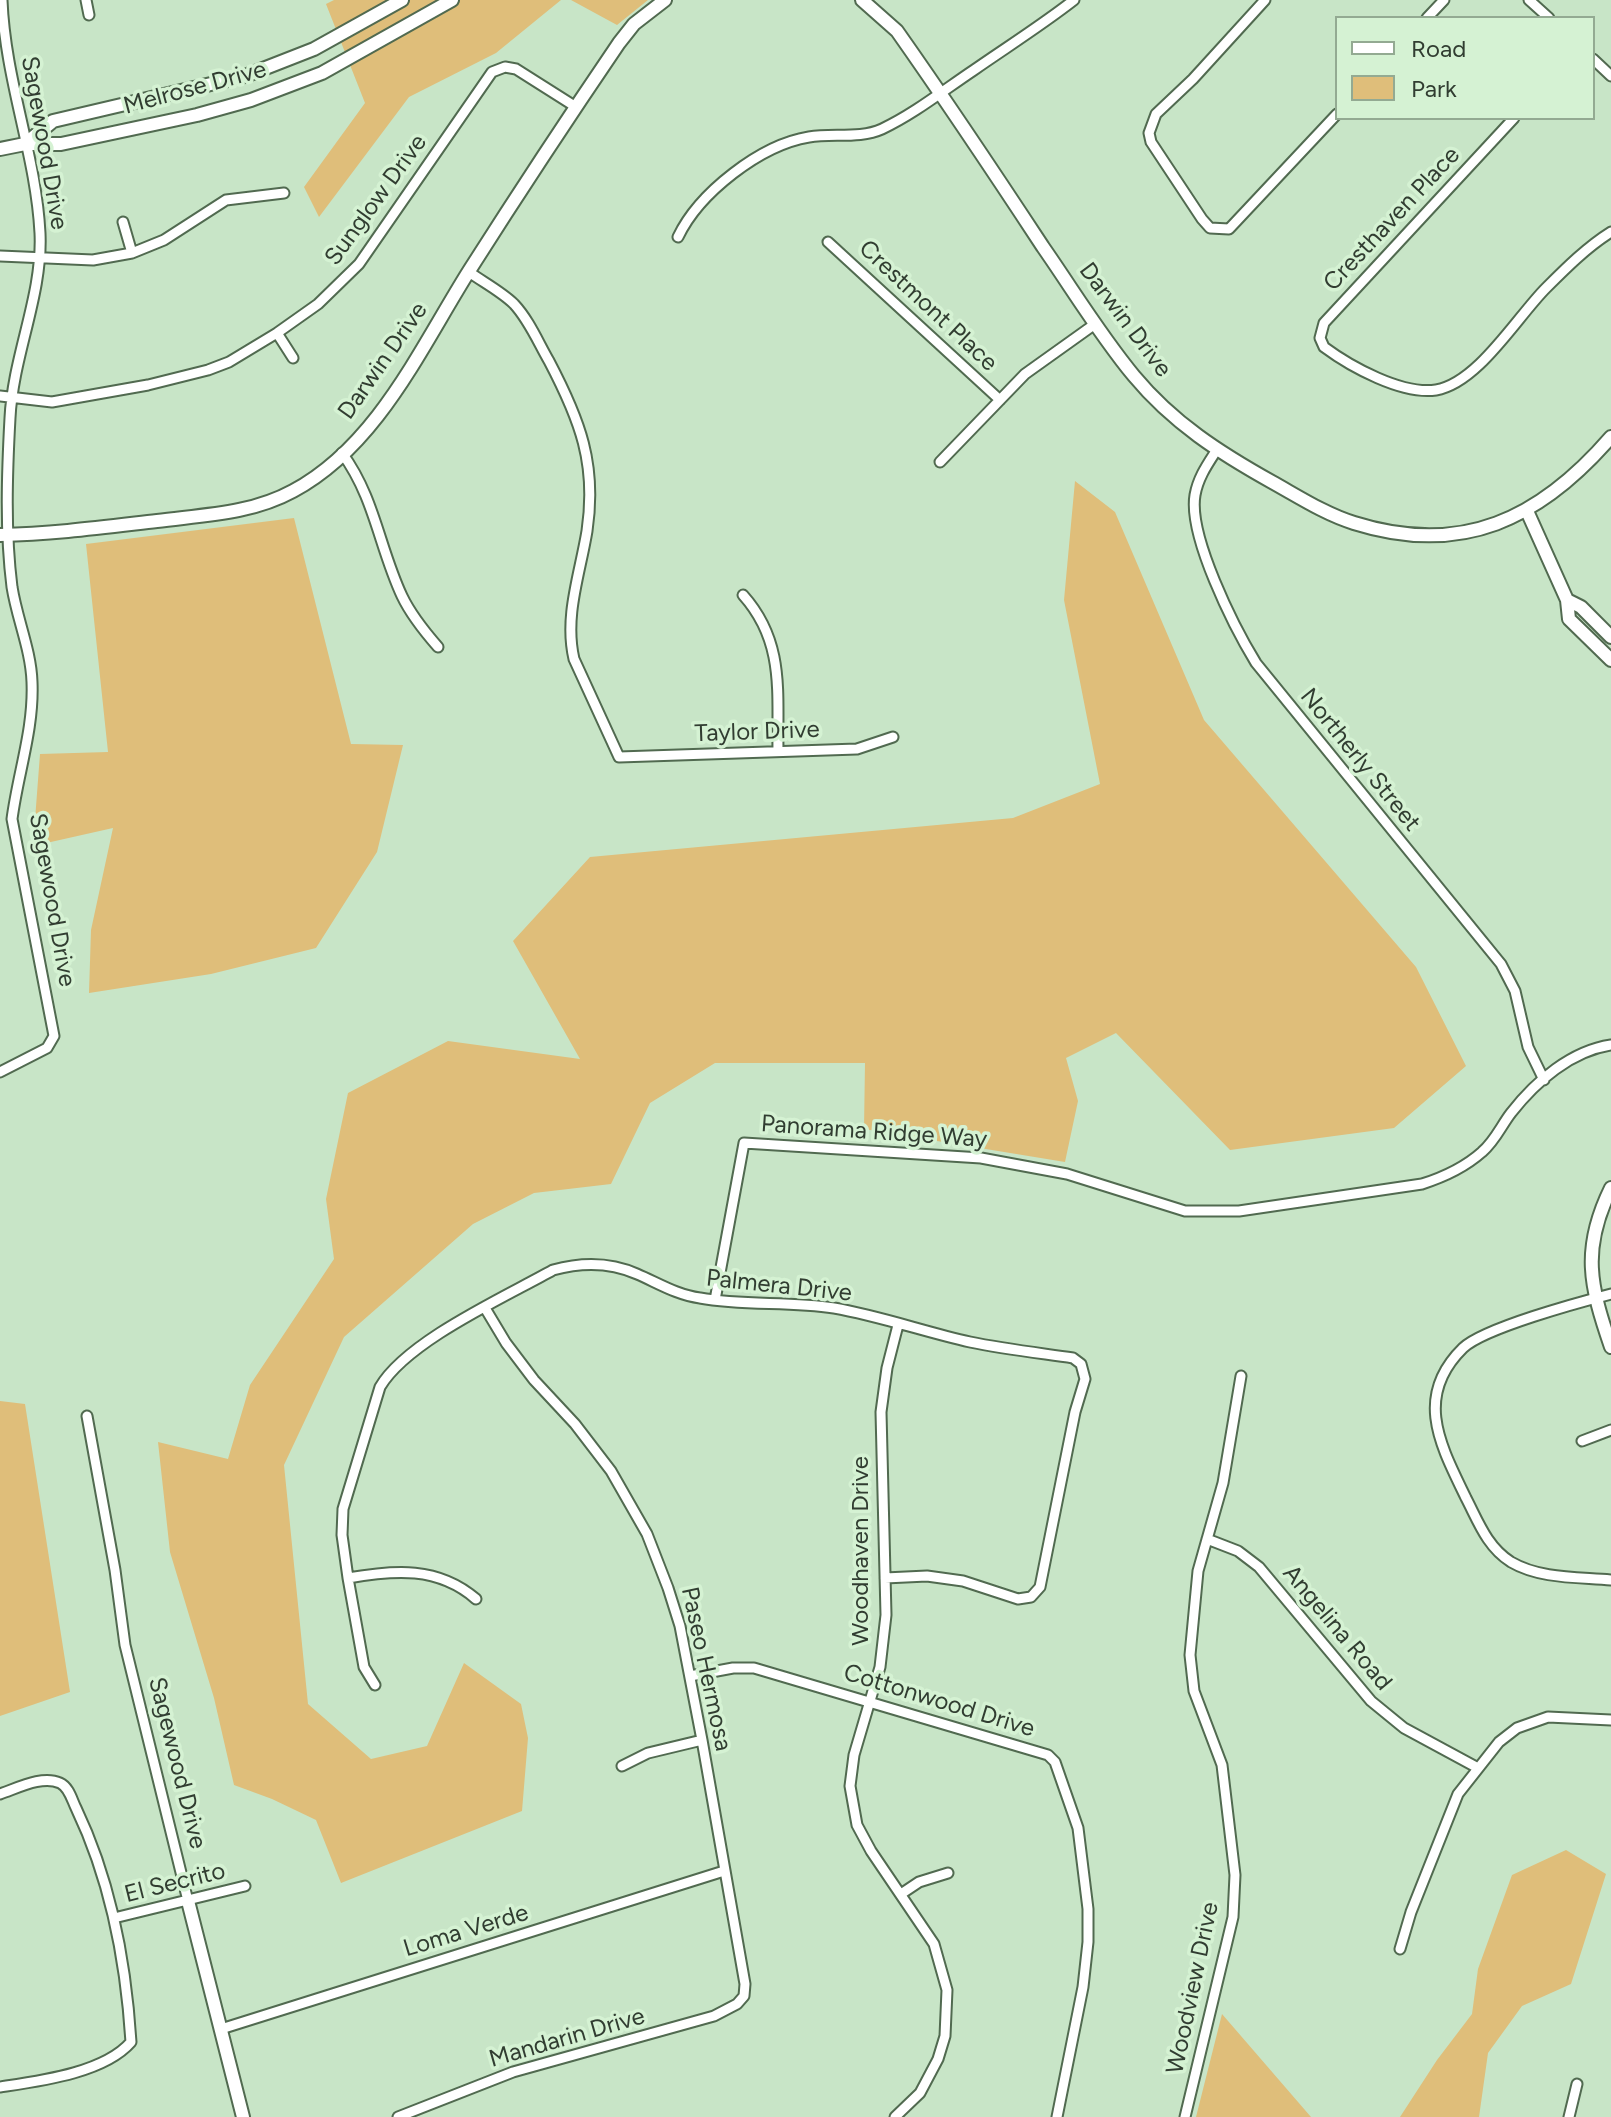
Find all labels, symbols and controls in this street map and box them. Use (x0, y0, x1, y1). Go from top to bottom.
legend (1335, 16, 1595, 120)
text: Road (1411, 34, 1466, 63)
street label: Sagewood Drive (15, 54, 73, 232)
street label: Melrose Drive (121, 55, 269, 121)
text: Park (1411, 74, 1457, 103)
street label: Sunglow Drive (319, 129, 433, 271)
street label: Cresthaven Place (1318, 141, 1466, 297)
street label: Crestmont Place (853, 234, 1003, 378)
street label: Darwin Drive (1073, 257, 1177, 383)
street label: Darwin Drive (332, 297, 434, 425)
street label: Northerly Street (1294, 683, 1426, 837)
street label: Taylor Drive (694, 715, 820, 749)
street label: Sagewood Drive (23, 811, 81, 989)
street label: Panorama Ridge Way (760, 1110, 988, 1154)
street label: Palmera Drive (705, 1264, 853, 1308)
street label: Woodhaven Drive (847, 1456, 875, 1646)
street label: Angelina Road (1276, 1560, 1398, 1696)
street label: Paseo Hermosa (675, 1584, 737, 1754)
street label: Cottonwood Drive (840, 1658, 1038, 1744)
street label: Sagewood Drive (142, 1674, 212, 1852)
street label: El Secrito (122, 1857, 228, 1909)
street label: Loma Verde (400, 1898, 532, 1964)
street label: Woodview Drive (1161, 1899, 1225, 2077)
street label: Mandarin Drive (486, 2002, 648, 2074)

